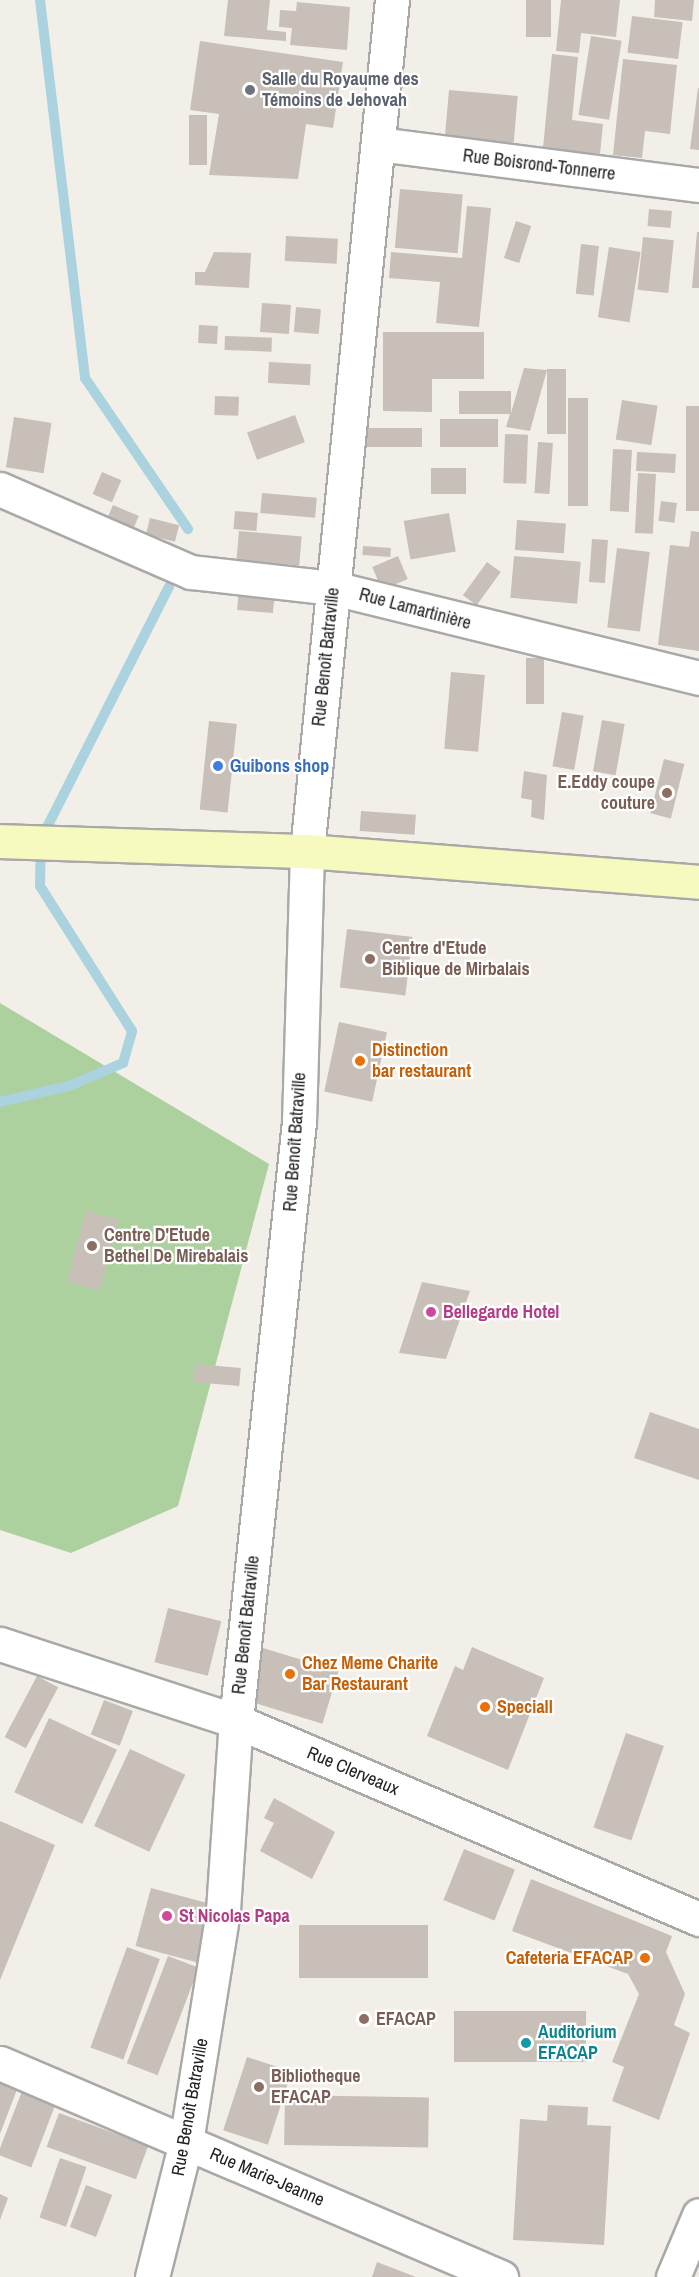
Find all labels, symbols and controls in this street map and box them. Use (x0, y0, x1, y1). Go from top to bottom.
place label: Salle du Royaume des Témoins de Jehovah (262, 69, 419, 112)
marker: Salle du Royaume des Témoins de Jehovah (243, 83, 257, 97)
street label: Rue Boisrond-Tonnerre (462, 145, 616, 185)
street label: Rue Lamartinière (357, 584, 473, 634)
street label: Rue Benoît Batraville (308, 587, 344, 727)
place label: Guibons shop (230, 755, 329, 777)
marker: Guibons shop (211, 759, 225, 773)
place label: E.Eddy coupe couture (557, 772, 655, 814)
marker: E.Eddy coupe couture (660, 786, 674, 800)
place label: Centre d'Etude Biblique de Mirbalais (382, 938, 530, 980)
marker: Centre d'Etude Biblique de Mirbalais (363, 952, 377, 966)
place label: Distinction bar restaurant (372, 1040, 471, 1082)
marker: Distinction bar restaurant (353, 1054, 367, 1068)
street label: Rue Benoît Batraville (279, 1072, 311, 1212)
place label: Centre D'Etude Bethel De Mirebalais (104, 1225, 248, 1268)
marker: Centre D'Etude Bethel De Mirebalais (85, 1239, 99, 1253)
place label: Bellegarde Hotel (443, 1301, 559, 1323)
marker: Bellegarde Hotel (424, 1305, 438, 1319)
street label: Rue Benoît Batraville (228, 1555, 264, 1695)
place label: Chez Meme Charite Bar Restaurant (302, 1653, 438, 1696)
marker: Chez Meme Charite Bar Restaurant (283, 1667, 297, 1681)
place label: Speciall (497, 1696, 553, 1718)
marker: Speciall (478, 1700, 492, 1714)
street label: Rue Clerveaux (304, 1742, 402, 1800)
place label: St Nicolas Papa (179, 1905, 290, 1927)
marker: St Nicolas Papa (160, 1909, 174, 1923)
place label: Cafeteria EFACAP (506, 1947, 633, 1969)
marker: Cafeteria EFACAP (638, 1951, 652, 1965)
place label: EFACAP (376, 2008, 436, 2030)
marker: EFACAP (357, 2012, 371, 2026)
place label: Auditorium EFACAP (538, 2022, 617, 2064)
street label: Rue Benoît Batraville (167, 2036, 213, 2178)
marker: Auditorium EFACAP (519, 2036, 533, 2050)
place label: Bibliotheque EFACAP (271, 2066, 360, 2108)
marker: Bibliotheque EFACAP (252, 2080, 266, 2094)
street label: Rue Marie-Jeanne (207, 2143, 327, 2211)

